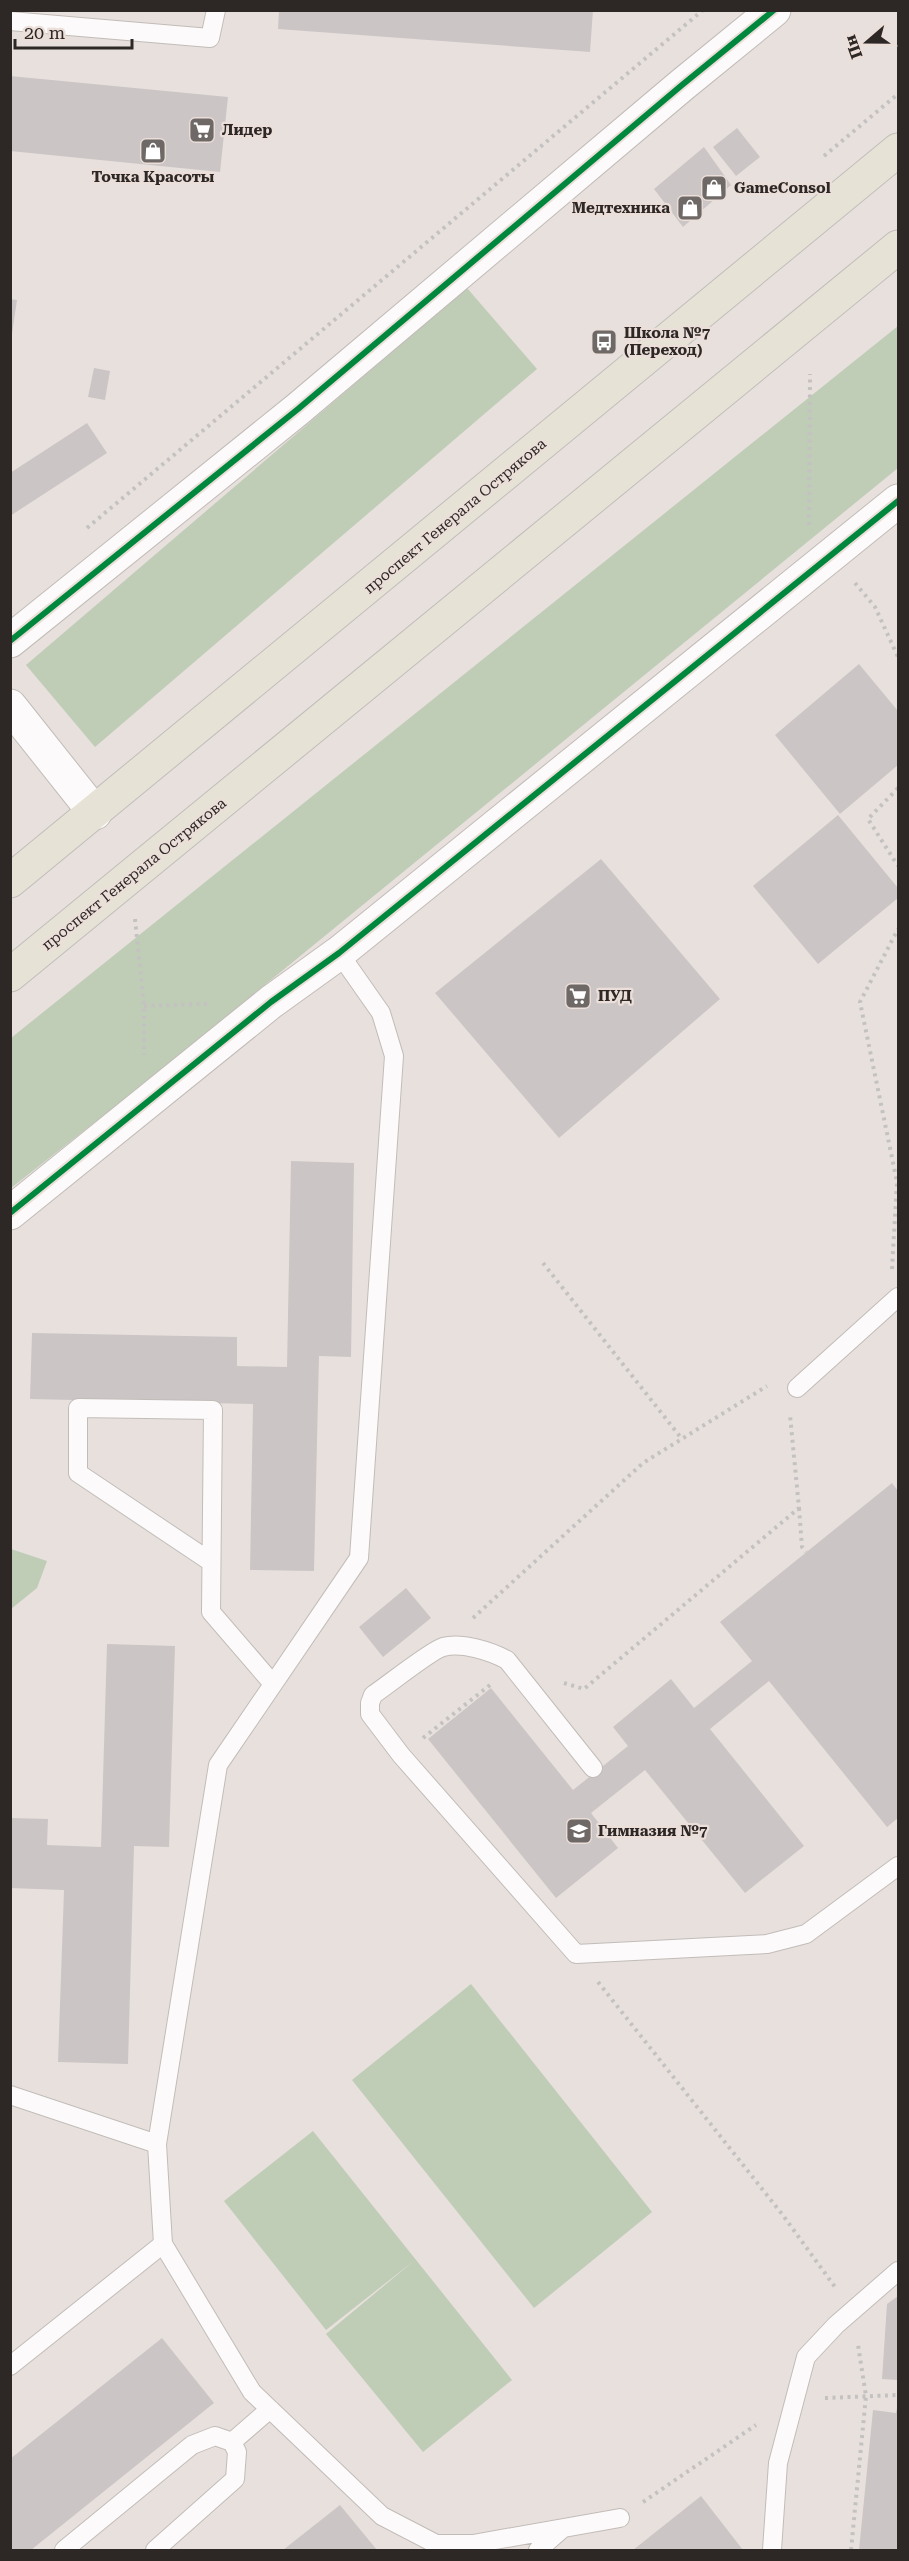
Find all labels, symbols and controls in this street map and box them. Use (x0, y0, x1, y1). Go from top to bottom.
scale bar (15, 12, 132, 50)
north arrow (837, 12, 897, 72)
text: 20 m (24, 22, 65, 43)
text: Пн (840, 32, 866, 61)
supermarket icon: Лидер (187, 115, 217, 145)
place label: Лидер (222, 121, 272, 139)
shop icon: Точка Красоты (138, 136, 168, 166)
place label: Точка Красоты (92, 168, 215, 186)
shop icon: GameConsol (699, 173, 729, 203)
place label: GameConsol (734, 179, 831, 197)
shop icon: Медтехника (675, 193, 705, 223)
place label: Медтехника (572, 199, 670, 217)
place label: Школа №7 (Переход) (624, 324, 711, 359)
bus stop icon: Школа №7 (Переход) (589, 327, 619, 357)
street label: проспект Генерала Острякова (360, 434, 550, 598)
street label: проспект Генерала Острякова (38, 794, 230, 954)
supermarket icon: ПУД (563, 981, 593, 1011)
place label: ПУД (598, 987, 632, 1005)
school or university icon: Гимназия №7 (564, 1816, 594, 1846)
place label: Гимназия №7 (598, 1822, 708, 1840)

